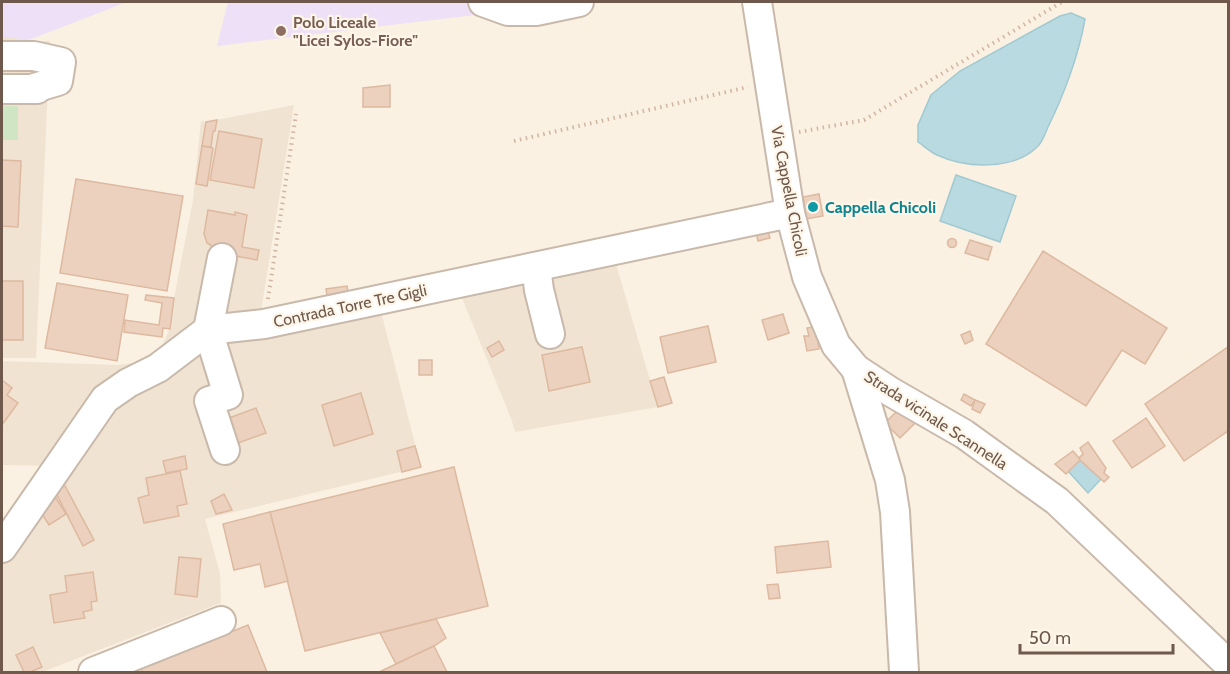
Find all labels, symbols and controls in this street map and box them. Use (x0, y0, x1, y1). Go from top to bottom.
place label: Polo Liceale "Licei Sylos-Fiore" (293, 13, 418, 50)
marker: Polo Liceale "Licei Sylos-Fiore" (274, 24, 288, 38)
street label: Via Cappella Chicoli (767, 124, 811, 258)
place label: Cappella Chicoli (825, 198, 936, 217)
marker: Cappella Chicoli (806, 200, 820, 214)
street label: Contrada Torre Tre Gigli (272, 280, 428, 332)
street label: Strada vicinale Scannella (861, 367, 1011, 474)
scale bar (1020, 617, 1173, 655)
text: 50 m (1029, 627, 1071, 649)

